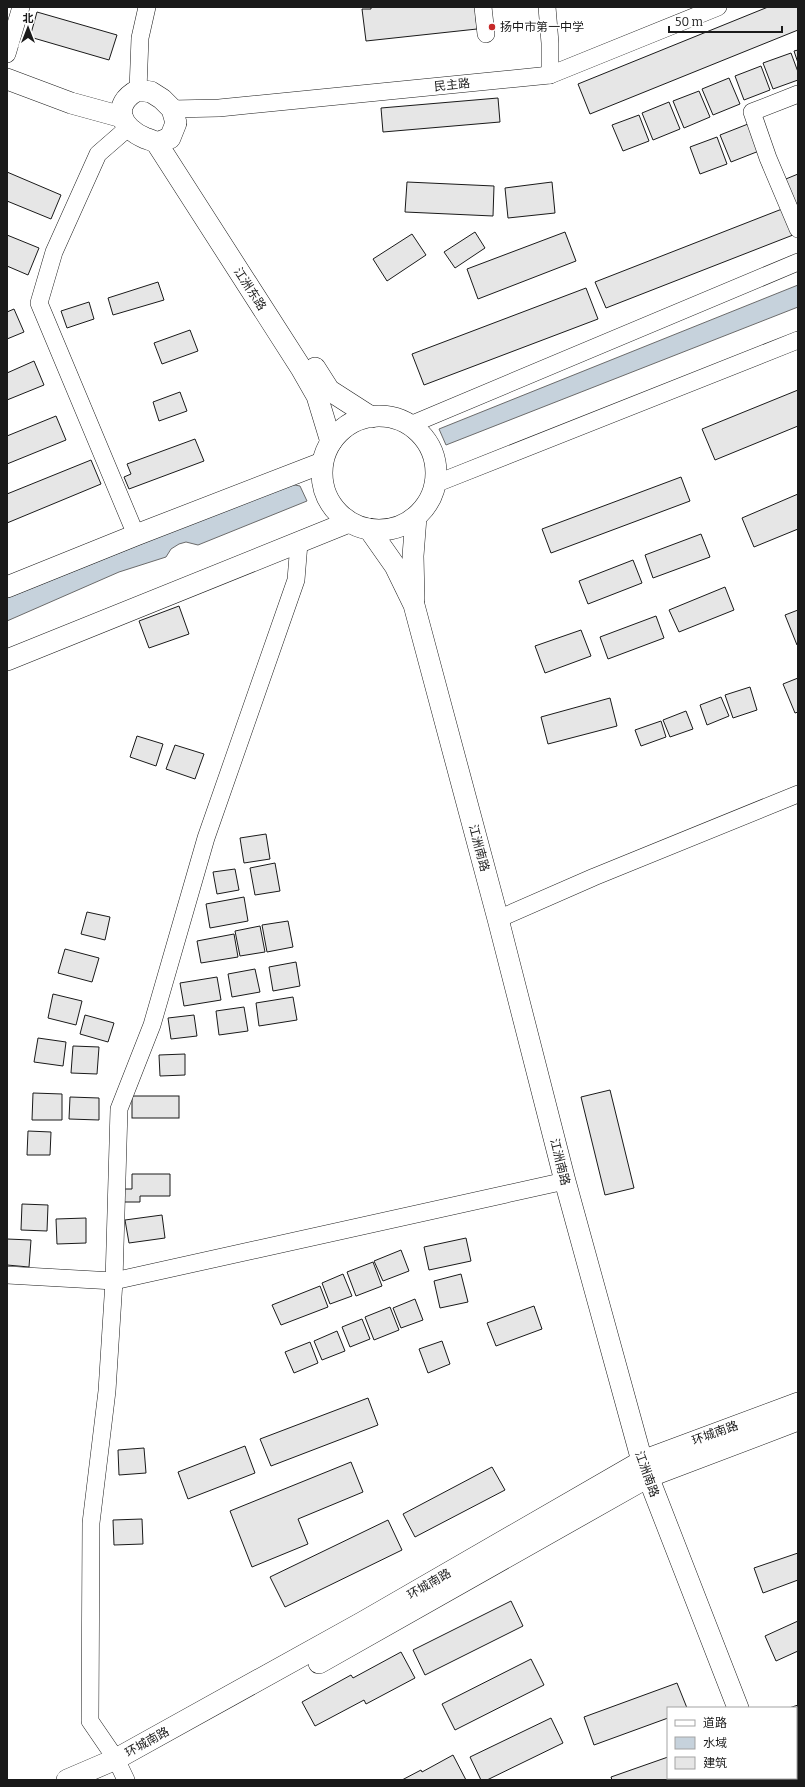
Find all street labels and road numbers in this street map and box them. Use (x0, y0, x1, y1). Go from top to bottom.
street label: 民主路 (433, 76, 471, 94)
street label: 江洲东路 (231, 265, 269, 313)
street label: 江洲南路 (466, 823, 492, 873)
street label: 江洲南路 (547, 1137, 573, 1187)
street label: 环城南路 (690, 1418, 740, 1448)
street label: 江洲南路 (632, 1449, 662, 1499)
street label: 环城南路 (405, 1566, 453, 1602)
street label: 环城南路 (123, 1724, 171, 1760)

